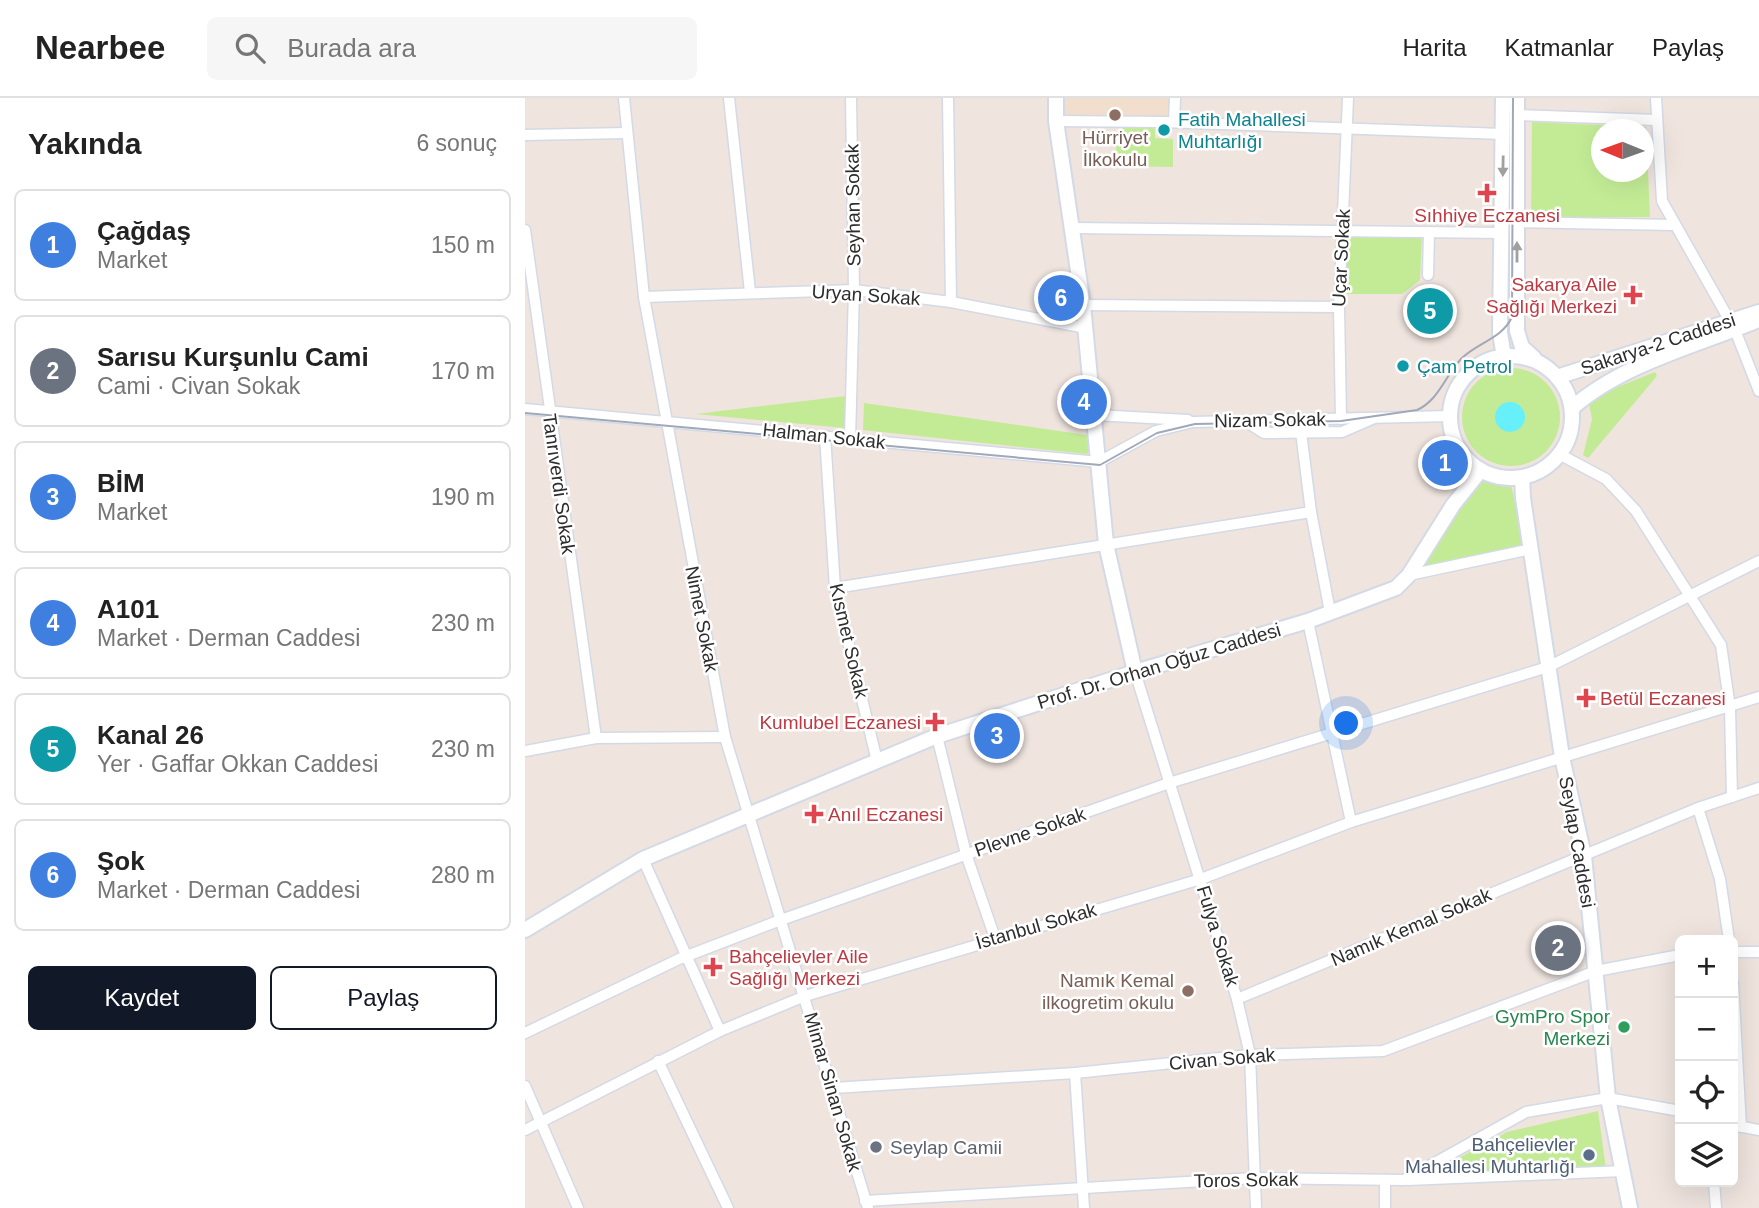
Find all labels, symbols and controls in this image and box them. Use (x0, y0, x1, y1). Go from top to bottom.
search box (207, 17, 697, 80)
text: Nearbee (35, 29, 165, 66)
icon: search (231, 29, 269, 67)
text: Burada ara (287, 33, 416, 63)
text: Harita (1403, 34, 1467, 61)
text: Katmanlar (1505, 34, 1614, 61)
text: Paylaş (1652, 34, 1724, 61)
marker: Hürriyet İlkokulu (1107, 107, 1123, 123)
place label: Fatih Mahallesi Muhtarlığı (1178, 109, 1306, 152)
north arrow (1591, 119, 1654, 182)
marker: Fatih Mahallesi Muhtarlığı (1156, 122, 1172, 138)
text: Yakında (28, 127, 141, 160)
place label: Hürriyet İlkokulu (1082, 127, 1149, 170)
text: 6 sonuç (416, 130, 497, 156)
street label: Seyhan Sokak (841, 143, 865, 266)
one-way arrow (1497, 155, 1508, 177)
marker: Sıhhiye Eczanesi (1479, 185, 1495, 201)
place label: Sıhhiye Eczanesi (1414, 205, 1560, 226)
street label: Uçar Sokak (1328, 208, 1354, 308)
text: Çağdaş (97, 216, 191, 246)
text: 1 (47, 232, 59, 258)
text: 150 m (431, 232, 495, 258)
one-way arrow (1511, 241, 1522, 263)
text: Market (97, 247, 167, 273)
pin: 6 (1038, 272, 1084, 324)
place label: Sakarya Aile Sağlığı Merkezi (1486, 274, 1617, 317)
street label: Uryan Sokak (811, 281, 921, 309)
pin: 5 (1407, 285, 1453, 337)
marker: Sakarya Aile Sağlığı Merkezi (1623, 285, 1643, 305)
street label: Sakarya-2 Caddesi (1578, 309, 1738, 379)
text: Sarısu Kurşunlu Cami (97, 342, 369, 372)
place label: Çam Petrol (1417, 356, 1512, 377)
text: 2 (47, 358, 59, 384)
text: 170 m (431, 358, 495, 384)
marker: Çam Petrol (1395, 358, 1411, 374)
text: Cami · Civan Sokak (97, 373, 300, 399)
pin: 4 (1061, 376, 1107, 428)
street label: Nizam Sokak (1214, 409, 1327, 431)
street label: Tanrıverdi Sokak (539, 412, 579, 556)
street label: Halman Sokak (761, 419, 887, 453)
pin: 1 (1422, 437, 1468, 489)
text: BİM (97, 468, 145, 498)
text: 3 (47, 484, 59, 510)
text: 190 m (431, 484, 495, 510)
text: Market (97, 499, 167, 525)
street label: Nimet Sokak (681, 564, 723, 674)
street label: Kısmet Sokak (826, 582, 873, 701)
text: A101 (97, 594, 159, 624)
text: 4 (47, 610, 59, 636)
text: 230 m (431, 610, 495, 636)
street label: Prof. Dr. Orhan Oğuz Caddesi (1035, 619, 1283, 713)
text: Market · Derman Caddesi (97, 625, 360, 651)
place label: Betül Eczanesi (1600, 688, 1726, 709)
marker: Betül Eczanesi (1578, 690, 1594, 706)
your location (1329, 706, 1363, 740)
pin: 3 (974, 710, 1020, 762)
place label: Kumlubel Eczanesi (759, 712, 921, 733)
marker: Kumlubel Eczanesi (927, 714, 943, 730)
text: Kanal 26 (97, 720, 204, 750)
text: 5 (47, 736, 59, 762)
text: 230 m (431, 736, 495, 762)
text: Yer · Gaffar Okkan Caddesi (97, 751, 378, 777)
street label: Seylap Caddesi (1555, 775, 1599, 909)
street label: Plevne Sokak (972, 803, 1089, 861)
place label: Anıl Eczanesi (828, 804, 943, 825)
marker: Anıl Eczanesi (806, 806, 822, 822)
text: Şok (97, 846, 145, 876)
text: 6 (47, 862, 59, 888)
text: 280 m (431, 862, 495, 888)
text: Market · Derman Caddesi (97, 877, 360, 903)
street label: Fulya Sokak (1193, 883, 1243, 990)
street label: Namık Kemal Sokak (1328, 884, 1495, 970)
street label: İstanbul Sokak (973, 899, 1099, 953)
pin: 2 (1535, 922, 1581, 974)
map controls (1675, 935, 1738, 1187)
button: + (1675, 935, 1738, 998)
place label: Bahçelievler Aile Sağlığı Merkezi (729, 946, 868, 989)
marker: Bahçelievler Aile Sağlığı Merkezi (703, 957, 723, 977)
button: Kaydet (28, 966, 256, 1030)
button: Paylaş (270, 966, 497, 1030)
place label: Namık Kemal ilkogretim okulu (1042, 970, 1174, 1013)
marker: Namık Kemal ilkogretim okulu (1180, 983, 1196, 999)
button: − (1675, 998, 1738, 1061)
place label: GymPro Spor Merkezi (1495, 1006, 1611, 1049)
street label: Mimar Sinan Sokak (800, 1010, 866, 1175)
marker: GymPro Spor Merkezi (1616, 1019, 1632, 1035)
street label: Civan Sokak (1168, 1044, 1277, 1074)
button: locate (1675, 1061, 1738, 1124)
button: layers (1675, 1124, 1738, 1187)
place label: Bahçelievler Mahallesi Muhtarlığı (1405, 1134, 1576, 1177)
place label: Seylap Camii (890, 1137, 1002, 1158)
marker: Seylap Camii (868, 1139, 884, 1155)
marker: Bahçelievler Mahallesi Muhtarlığı (1581, 1147, 1597, 1163)
street label: Toros Sokak (1194, 1169, 1299, 1191)

